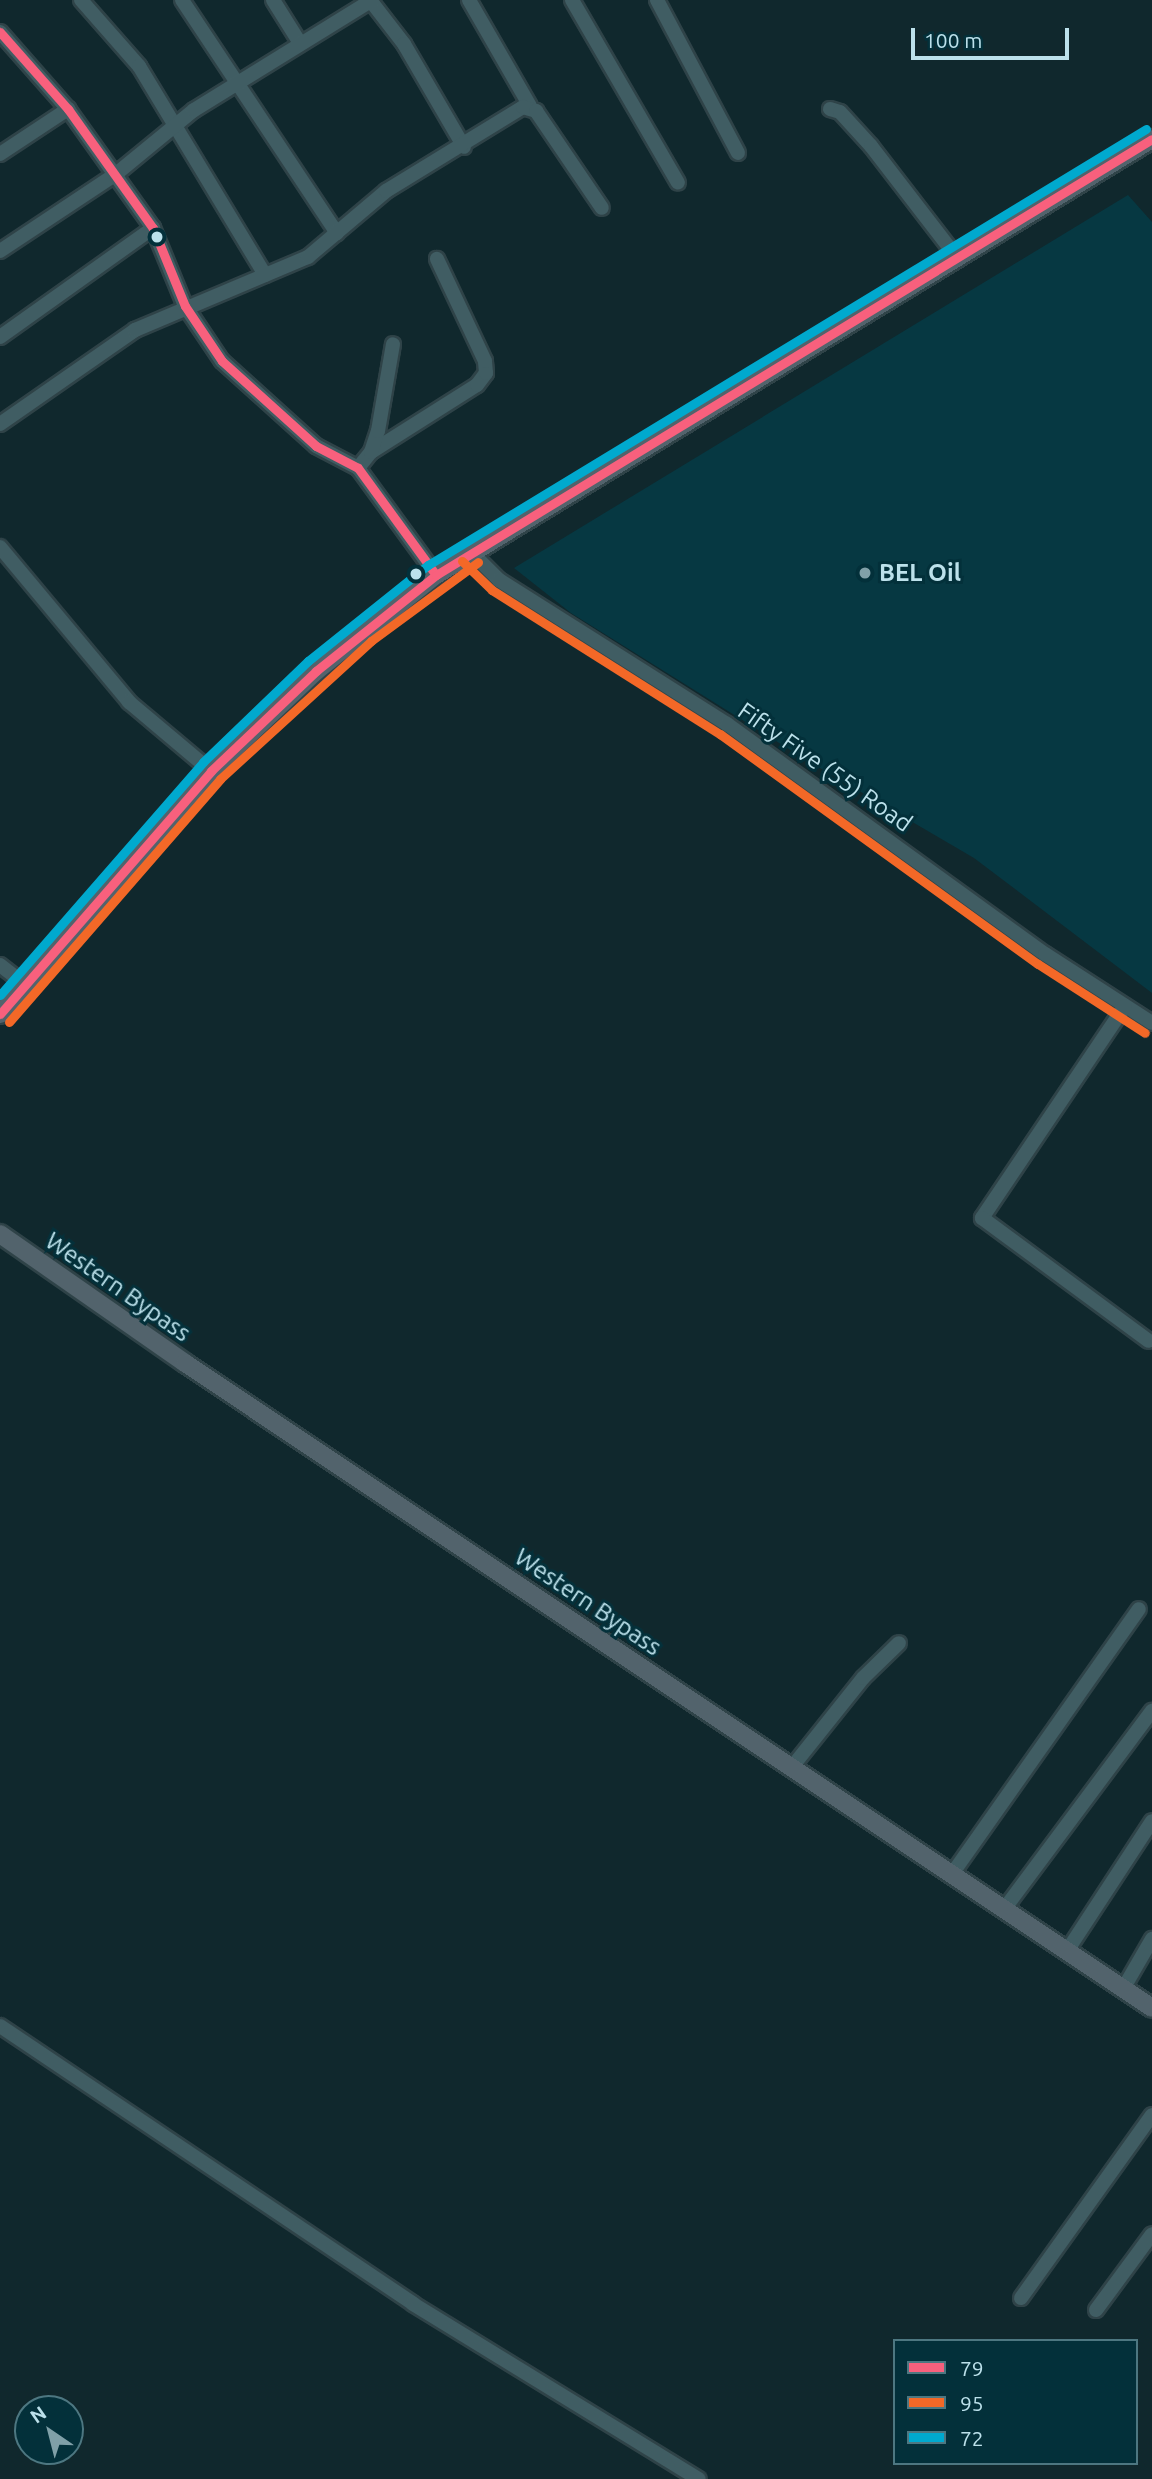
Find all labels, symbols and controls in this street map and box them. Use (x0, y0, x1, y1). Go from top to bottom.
scale bar (914, 14, 1072, 58)
text: 100 m (924, 28, 982, 52)
unlabelled marker (150, 230, 164, 244)
place label: BEL Oil (879, 559, 961, 587)
marker: BEL Oil (857, 565, 873, 581)
unlabelled marker (409, 567, 423, 581)
street label: Fifty Five (55) Road (732, 696, 918, 838)
street label: Western Bypass (40, 1226, 196, 1348)
street label: Western Bypass (509, 1542, 667, 1662)
legend (893, 2339, 1138, 2465)
text: 79 (960, 2356, 984, 2380)
text: 95 (960, 2391, 984, 2415)
north arrow (14, 2395, 84, 2465)
text: N (26, 2401, 50, 2428)
text: 72 (960, 2426, 984, 2450)

